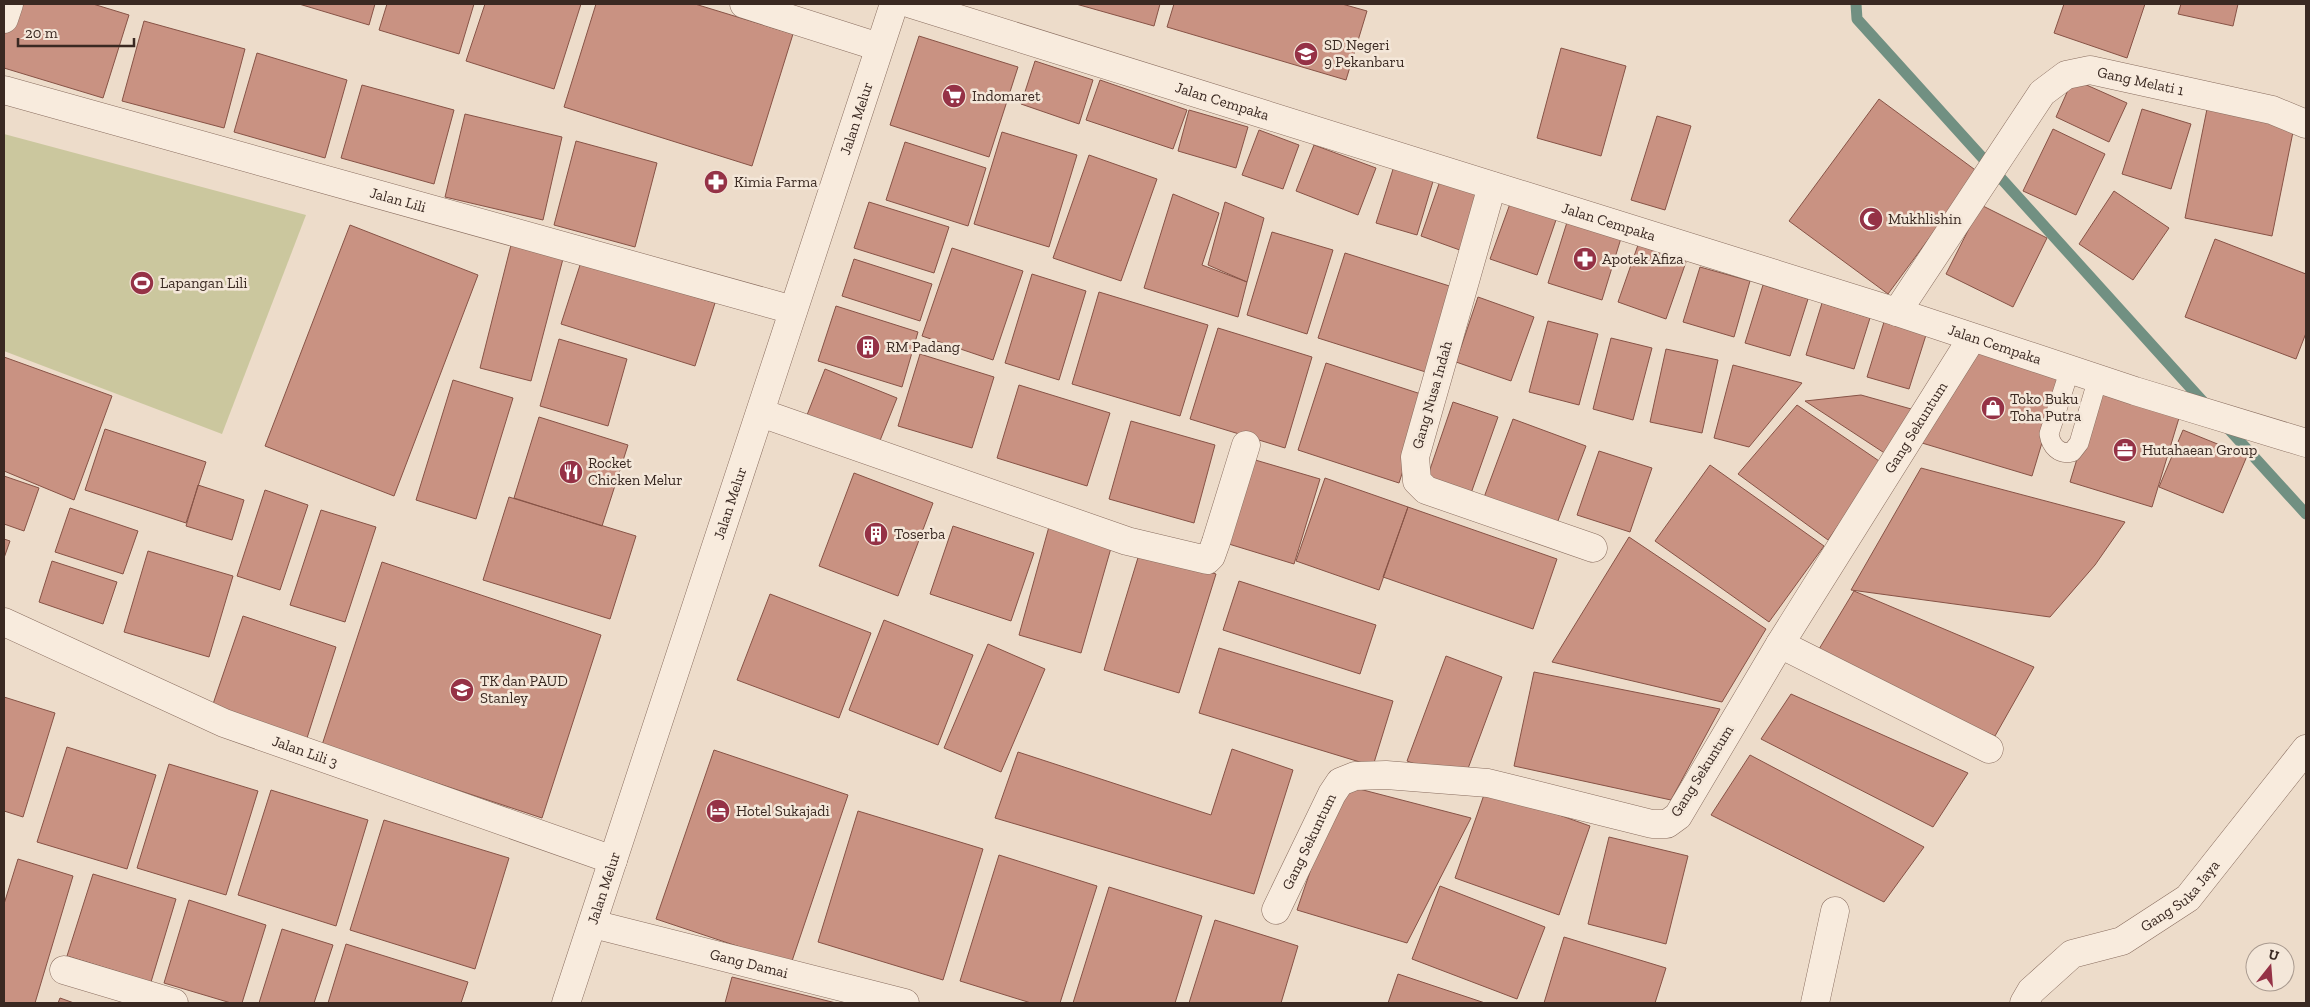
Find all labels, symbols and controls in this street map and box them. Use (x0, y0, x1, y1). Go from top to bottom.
scale bar (18, 15, 134, 47)
text: 20 m (25, 24, 58, 42)
place label: SD Negeri 9 Pekanbaru (1324, 36, 1405, 71)
school or university icon: SD Negeri 9 Pekanbaru (1293, 41, 1319, 67)
street label: Gang Melati 1 (2096, 63, 2186, 99)
street label: Jalan Cempaka (1173, 78, 1271, 124)
street label: Jalan Melur (836, 80, 877, 157)
supermarket icon: Indomaret (941, 83, 967, 109)
place label: Indomaret (972, 87, 1041, 105)
pharmacy icon: Kimia Farma (703, 169, 729, 195)
place label: Kimia Farma (734, 173, 818, 191)
street label: Jalan Lili (368, 183, 428, 216)
street label: Jalan Cempaka (1560, 199, 1658, 245)
mosque icon: Mukhlishin (1858, 206, 1884, 232)
place label: Mukhlishin (1888, 210, 1962, 228)
pharmacy icon: Apotek Afiza (1572, 246, 1598, 272)
place label: Apotek Afiza (1602, 250, 1683, 268)
sports icon: Lapangan Lili (129, 270, 155, 296)
place label: Lapangan Lili (160, 274, 248, 292)
street label: Jalan Cempaka (1946, 321, 2044, 368)
building icon: RM Padang (855, 334, 881, 360)
place label: RM Padang (886, 338, 960, 356)
street label: Gang Nusa Indah (1408, 338, 1456, 451)
street label: Gang Sekuntum (1880, 378, 1951, 477)
place label: Toko Buku Toha Putra (2010, 390, 2081, 425)
shop icon: Toko Buku Toha Putra (1980, 395, 2006, 421)
office icon: Hutahaean Group (2112, 437, 2138, 463)
place label: Hutahaean Group (2142, 441, 2257, 459)
place label: Rocket Chicken Melur (588, 454, 682, 489)
restaurant icon: Rocket Chicken Melur (558, 459, 584, 485)
street label: Jalan Melur (710, 465, 750, 542)
building icon: Toserba (863, 521, 889, 547)
place label: Toserba (894, 525, 945, 543)
place label: TK dan PAUD Stanley (480, 672, 568, 707)
school or university icon: TK dan PAUD Stanley (449, 677, 475, 703)
street label: Gang Sekuntum (1667, 722, 1737, 820)
street label: Jalan Lili 3 (270, 732, 340, 771)
street label: Gang Sekuntum (1278, 790, 1340, 893)
hotel icon: Hotel Sukajadi (705, 798, 731, 824)
place label: Hotel Sukajadi (736, 802, 830, 820)
street label: Jalan Melur (583, 849, 624, 927)
street label: Gang Suka Jaya (2137, 856, 2224, 936)
north arrow (2245, 942, 2295, 992)
street label: Gang Damai (708, 945, 790, 982)
text: U (2266, 945, 2281, 965)

